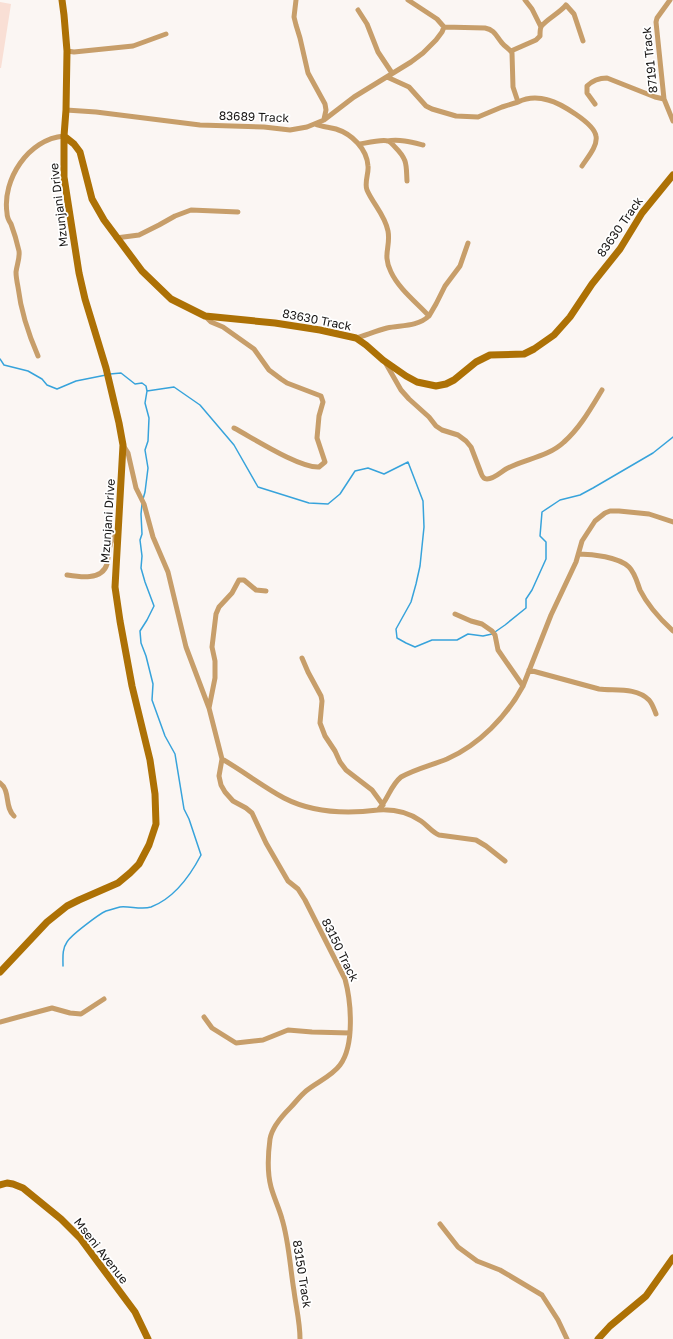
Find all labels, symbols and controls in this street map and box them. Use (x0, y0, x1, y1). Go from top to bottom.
street label: 87191 Track (639, 26, 660, 94)
street label: 83689 Track (219, 108, 290, 125)
street label: Mzunjani Drive (46, 162, 71, 248)
street label: 83630 Track (593, 194, 646, 260)
street label: 83630 Track (281, 305, 353, 334)
street label: Mzunjani Drive (97, 478, 118, 564)
street label: 83150 Track (319, 916, 362, 984)
street label: Mseni Avenue (71, 1215, 132, 1287)
street label: 83150 Track (290, 1239, 315, 1309)

